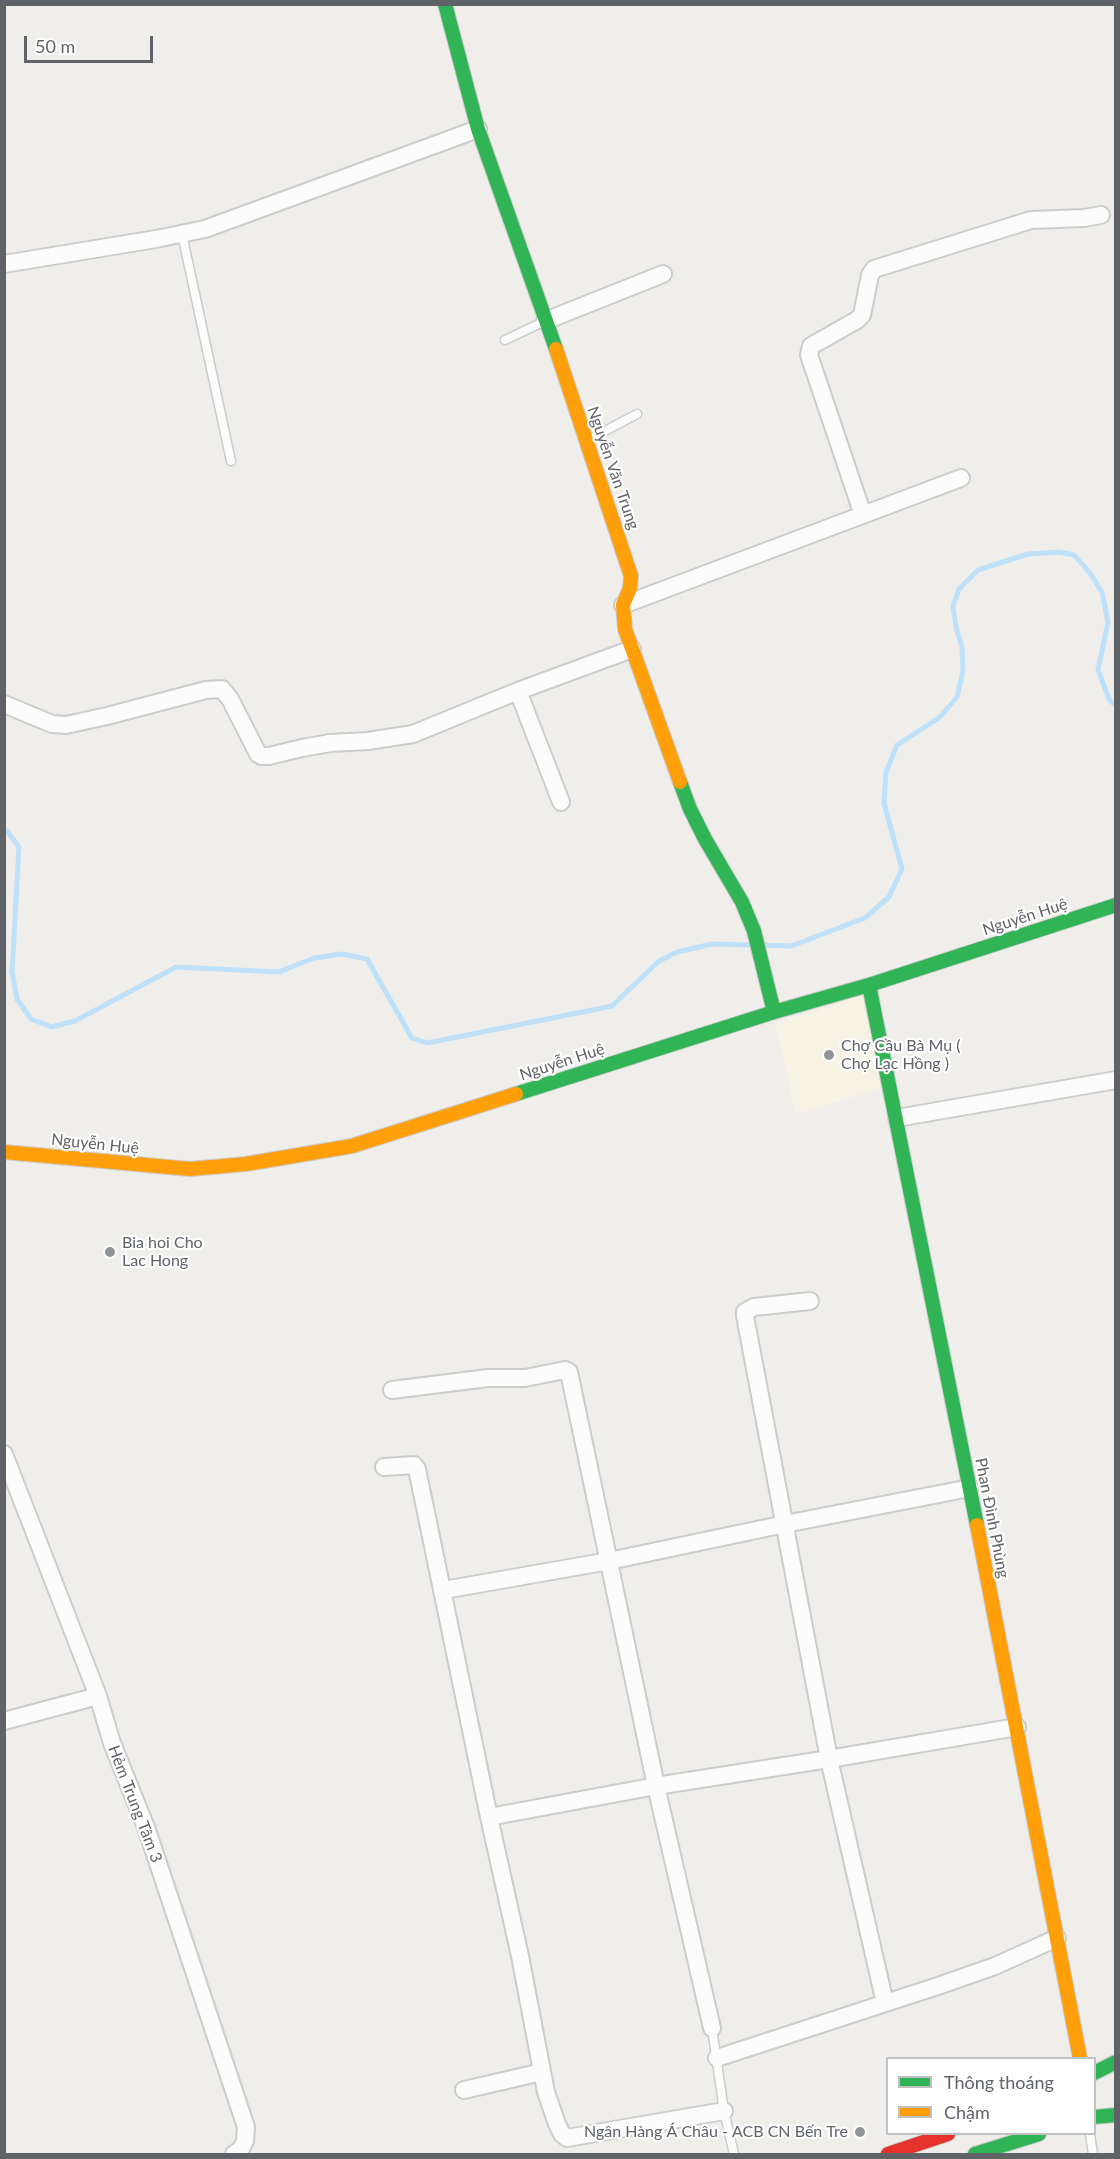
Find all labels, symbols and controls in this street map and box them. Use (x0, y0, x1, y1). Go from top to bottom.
scale bar (27, 24, 156, 62)
text: 50 m (35, 35, 75, 57)
street label: Nguyễn Văn Trung (583, 404, 643, 532)
street label: Nguyễn Huệ (980, 894, 1070, 940)
place label: Chợ Cầu Bà Mụ ( Chợ Lạc Hồng ) (841, 1036, 960, 1074)
street label: Nguyễn Huệ (517, 1039, 607, 1085)
marker: Chợ Cầu Bà Mụ ( Chợ Lạc Hồng ) (822, 1048, 836, 1062)
street label: Nguyễn Huệ (50, 1130, 140, 1158)
place label: Bia hoi Cho Lac Hong (122, 1233, 203, 1271)
marker: Bia hoi Cho Lac Hong (103, 1245, 117, 1259)
street label: Phan Đình Phùng (971, 1456, 1013, 1580)
street label: Hẻm Trung Tâm 3 (104, 1743, 166, 1865)
legend (886, 2057, 1096, 2135)
text: Thông thoáng (944, 2071, 1054, 2093)
text: Chậm (944, 2101, 990, 2123)
place label: Ngân Hàng Á Châu - ACB CN Bến Tre (584, 2122, 848, 2142)
marker: Ngân Hàng Á Châu - ACB CN Bến Tre (853, 2125, 867, 2139)

